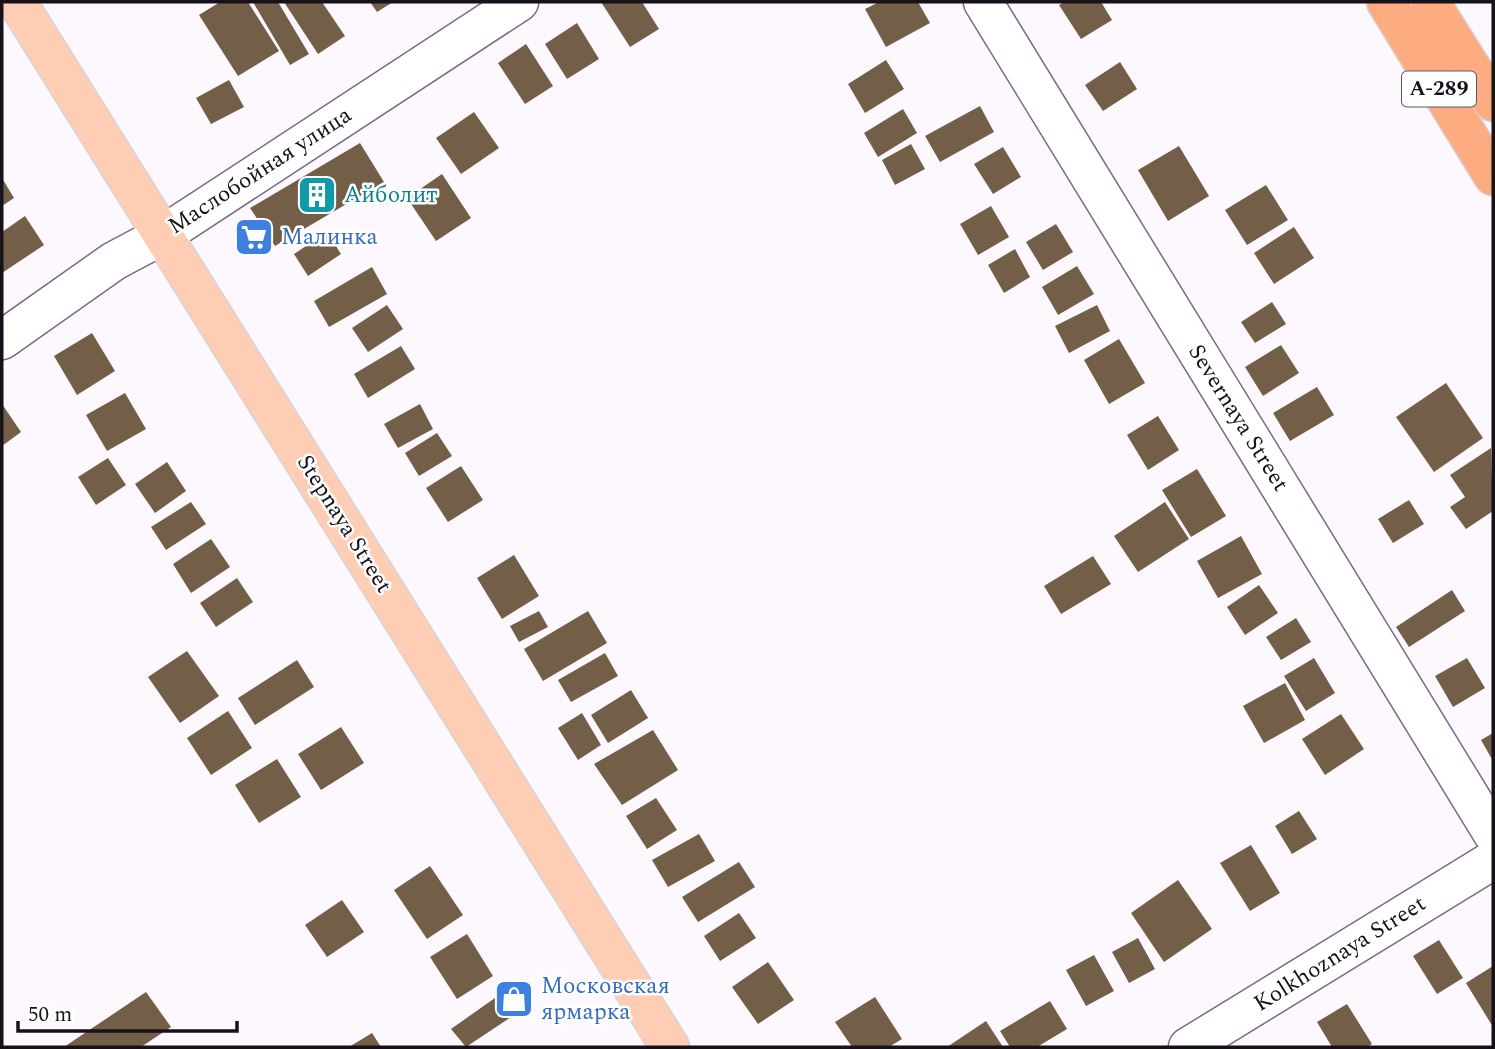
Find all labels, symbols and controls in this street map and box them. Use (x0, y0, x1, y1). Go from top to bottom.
road number: А-289 (1402, 72, 1476, 106)
street label: Маслобойная улица (161, 98, 359, 244)
building icon: Айболит (296, 174, 338, 216)
place label: Айболит (344, 178, 438, 213)
supermarket icon: Малинка (233, 216, 275, 258)
place label: Малинка (281, 220, 378, 255)
street label: Severnaya Street (1179, 338, 1297, 498)
street label: Stepnaya Street (287, 448, 401, 600)
street label: Kolkhoznaya Street (1247, 887, 1433, 1021)
place label: Московская ярмарка (541, 969, 670, 1030)
shop icon: Московская ярмарка (493, 978, 535, 1020)
scale bar (18, 990, 236, 1034)
text: 50 m (28, 999, 72, 1031)

